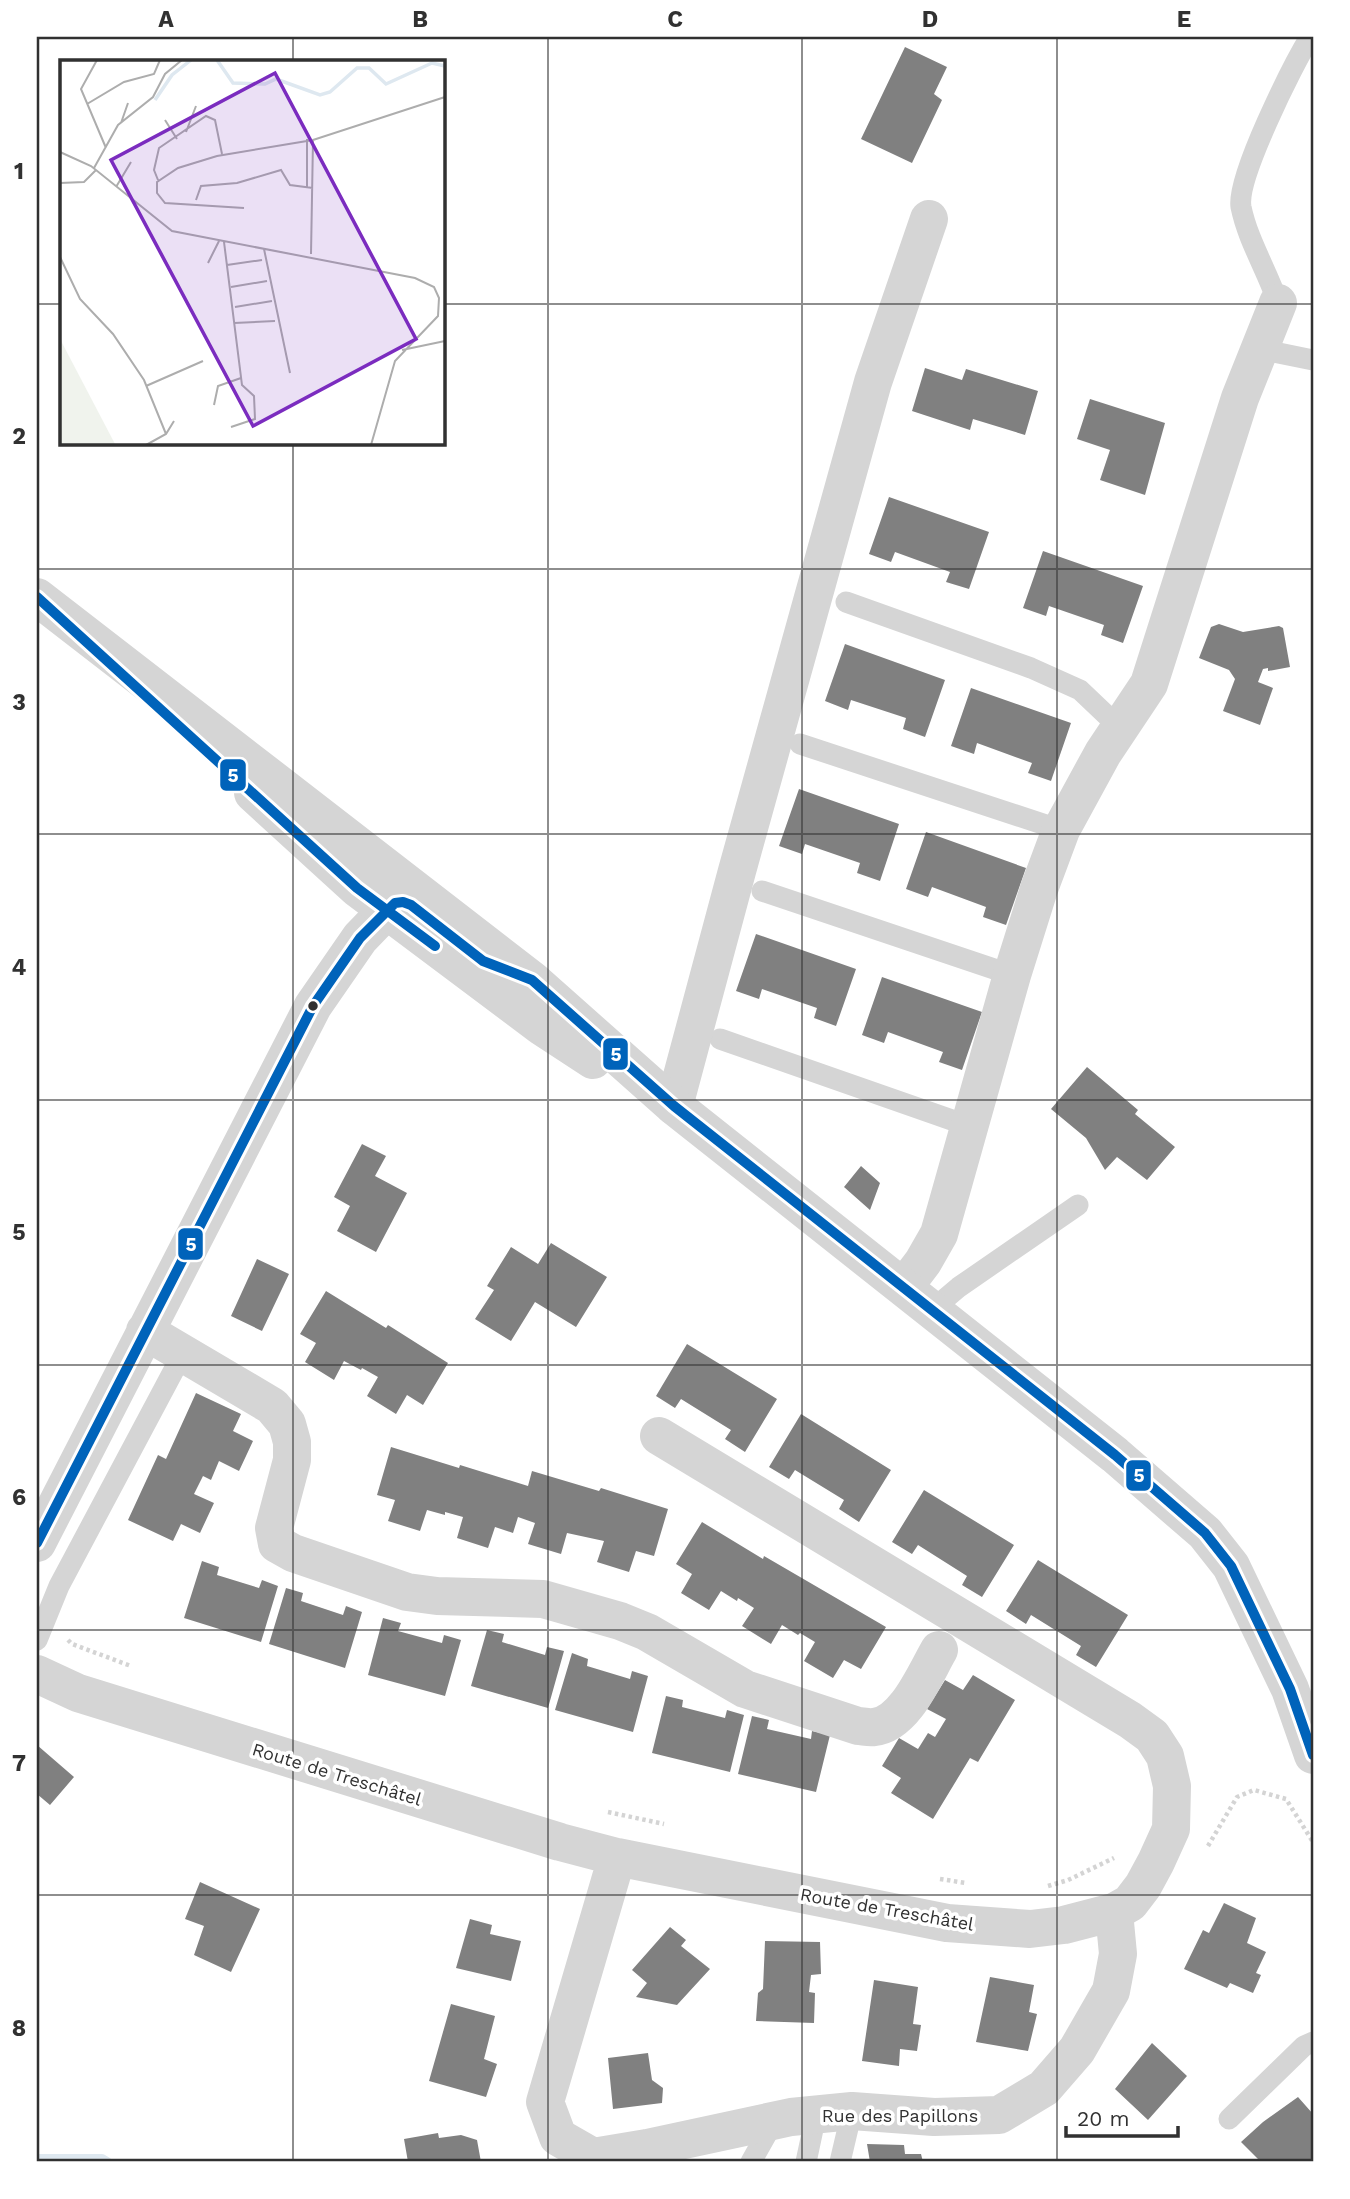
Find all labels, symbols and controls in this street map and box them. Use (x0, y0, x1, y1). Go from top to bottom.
text: A (158, 6, 174, 33)
text: B (412, 6, 428, 33)
text: C (667, 6, 683, 33)
text: D (922, 6, 938, 33)
text: E (1177, 6, 1191, 33)
inset map (60, 60, 444, 444)
text: 1 (14, 158, 24, 185)
text: 2 (12, 423, 26, 450)
text: 3 (12, 689, 26, 716)
line badge: 5 (219, 758, 247, 792)
text: 5 (227, 764, 239, 787)
text: 4 (12, 954, 27, 981)
unlabelled marker (306, 999, 320, 1013)
line badge: 5 (602, 1037, 629, 1071)
text: 5 (610, 1043, 622, 1066)
text: 5 (12, 1219, 26, 1246)
line badge: 5 (177, 1227, 204, 1261)
text: 5 (185, 1233, 197, 1256)
line badge: 5 (1125, 1459, 1152, 1492)
text: 5 (1133, 1464, 1145, 1487)
text: 6 (12, 1484, 26, 1511)
street label: Route de Treschâtel (250, 1738, 425, 1810)
text: 7 (12, 1750, 26, 1777)
street label: Route de Treschâtel (799, 1883, 976, 1935)
text: 8 (12, 2015, 26, 2042)
scale bar (1066, 2094, 1178, 2138)
street label: Rue des Papillons (822, 2105, 978, 2126)
text: 20 m (1077, 2106, 1129, 2131)

